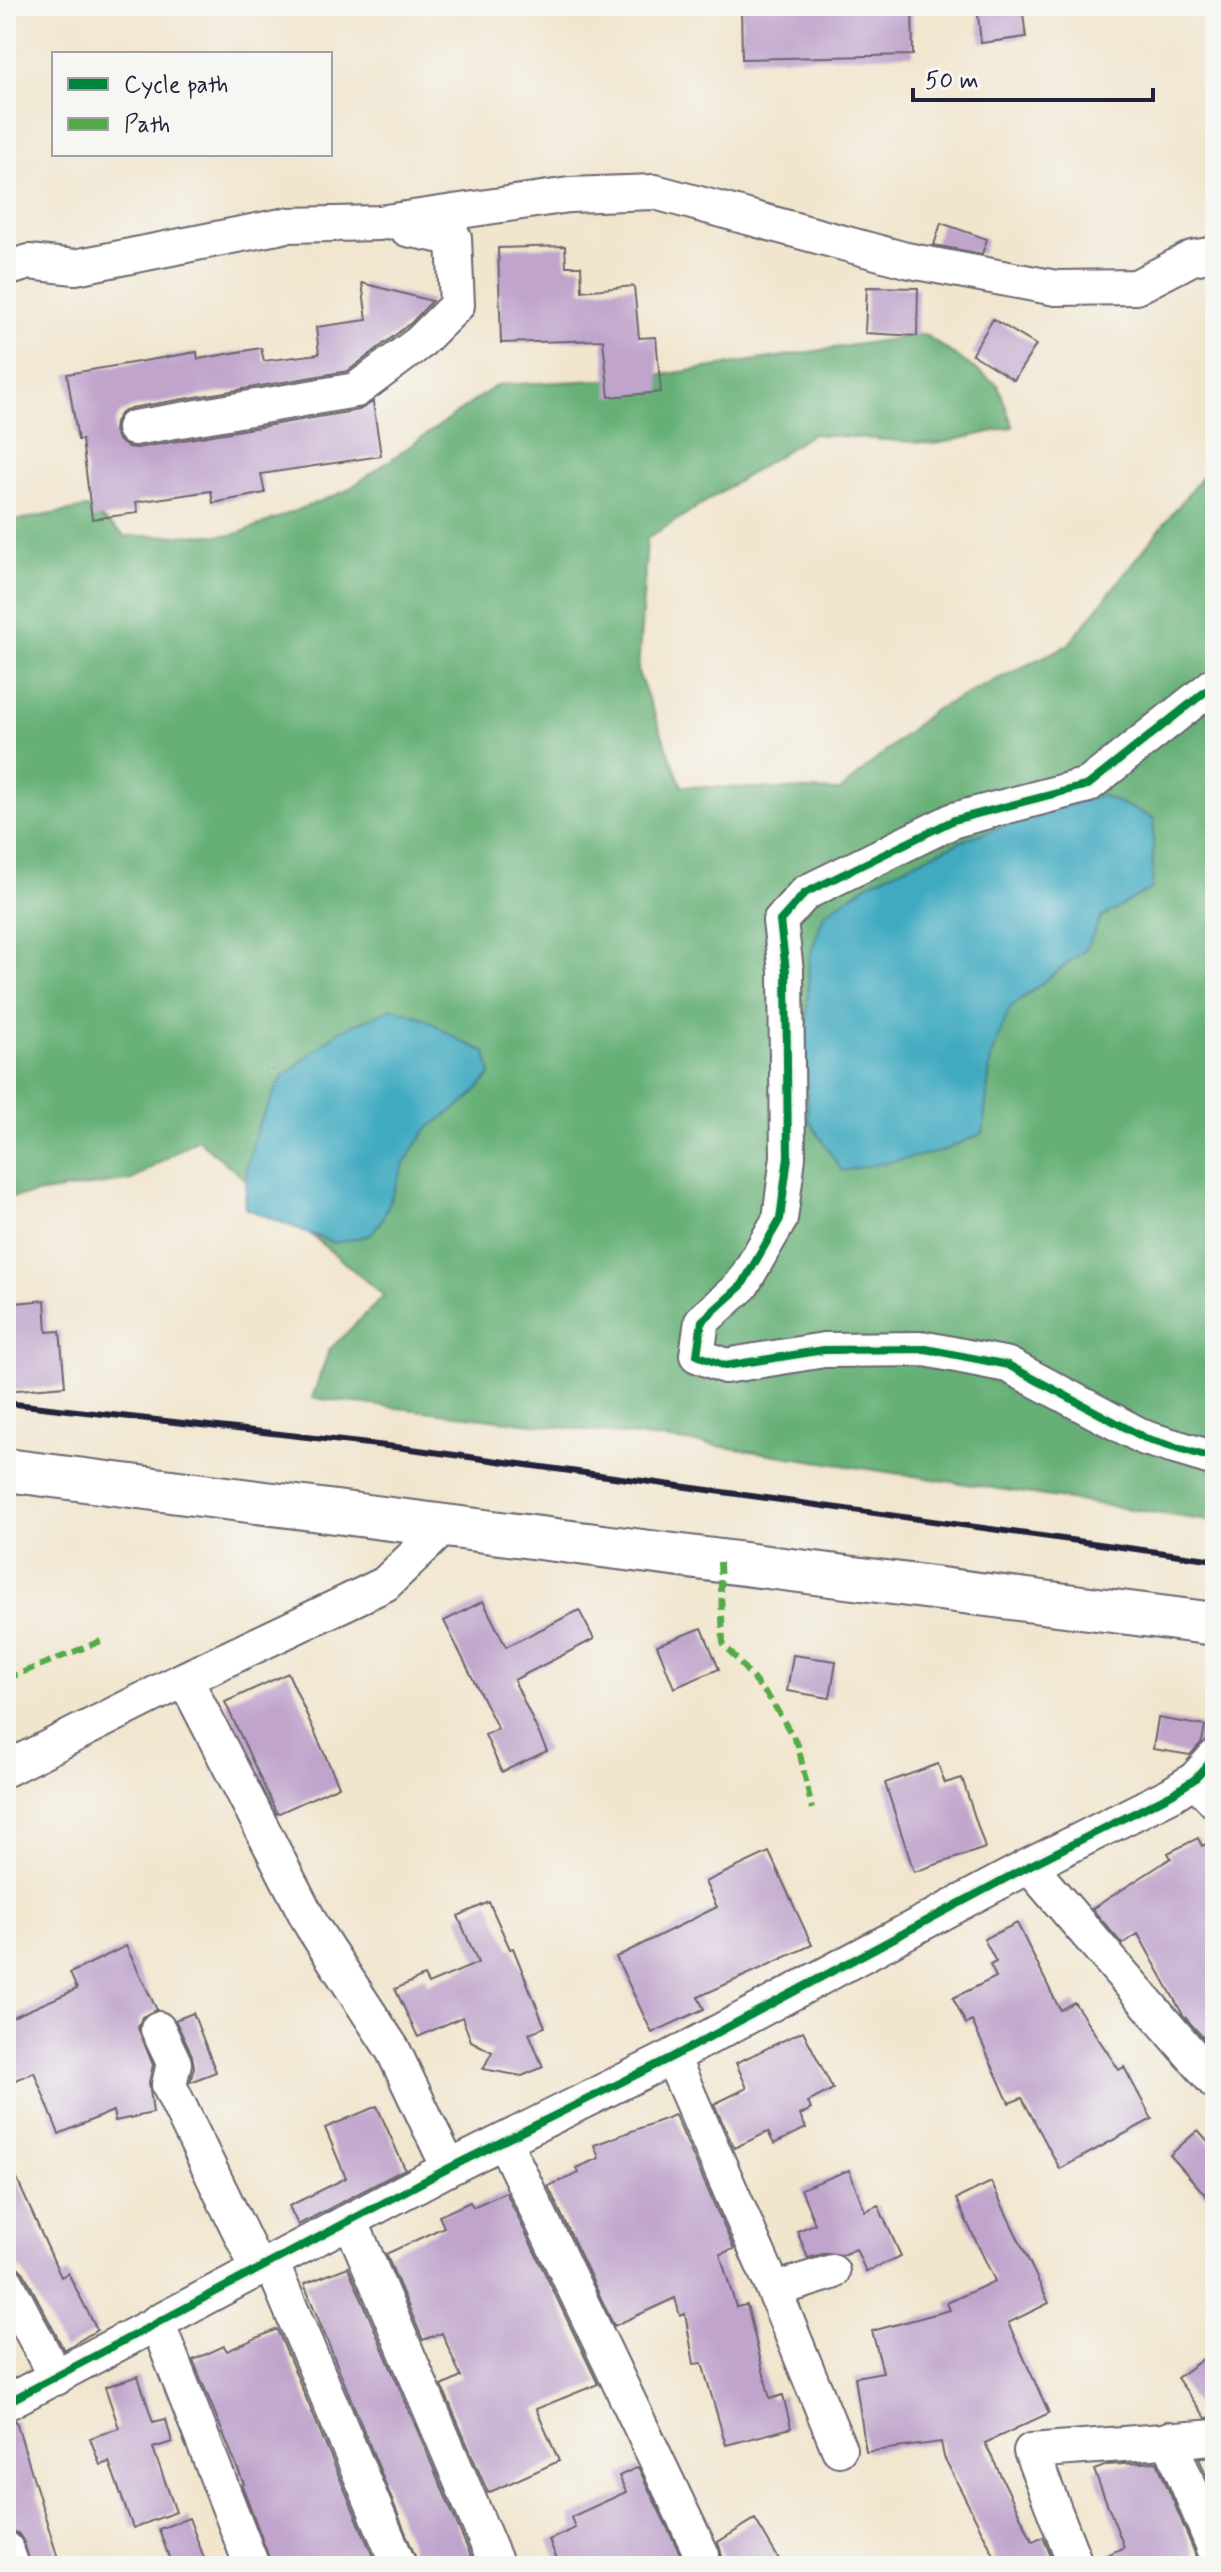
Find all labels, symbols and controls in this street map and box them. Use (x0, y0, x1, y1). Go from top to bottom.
legend (52, 52, 332, 156)
scale bar (913, 52, 1153, 102)
text: 50 m (925, 66, 979, 97)
text: Cycle path (124, 70, 229, 101)
text: Path (124, 110, 170, 141)

